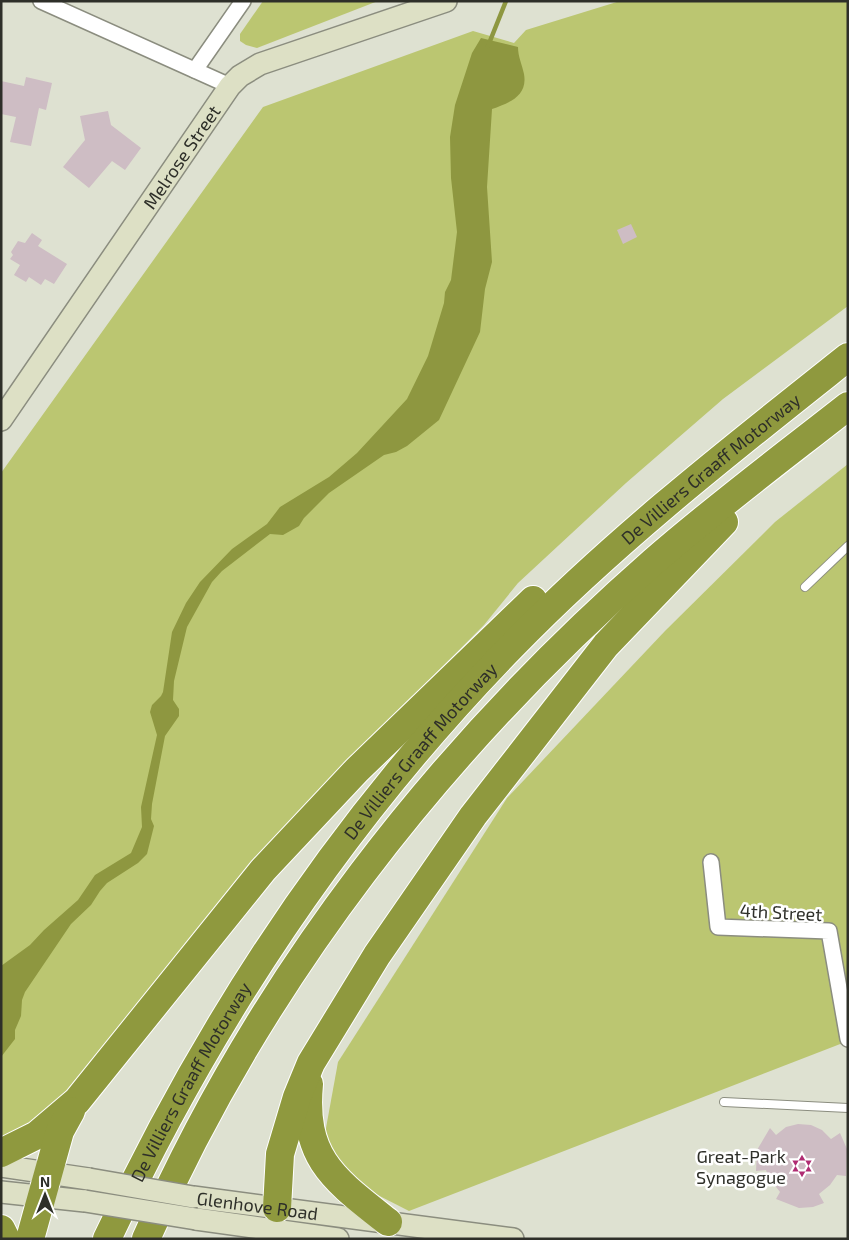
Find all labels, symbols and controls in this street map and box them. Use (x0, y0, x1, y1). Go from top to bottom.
street label: Melrose Street (138, 101, 225, 213)
street label: De Villiers Graaff Motorway (616, 388, 805, 549)
street label: De Villiers Graaff Motorway (339, 657, 502, 844)
street label: 4th Street (739, 899, 823, 925)
street label: De Villiers Graaff Motorway (126, 978, 256, 1185)
place label: Great-Park Synagogue (696, 1145, 786, 1188)
synagogue icon: Great-Park Synagogue (789, 1153, 815, 1179)
north arrow (20, 1170, 70, 1220)
text: N (40, 1173, 50, 1190)
street label: Glenhove Road (196, 1187, 319, 1224)

